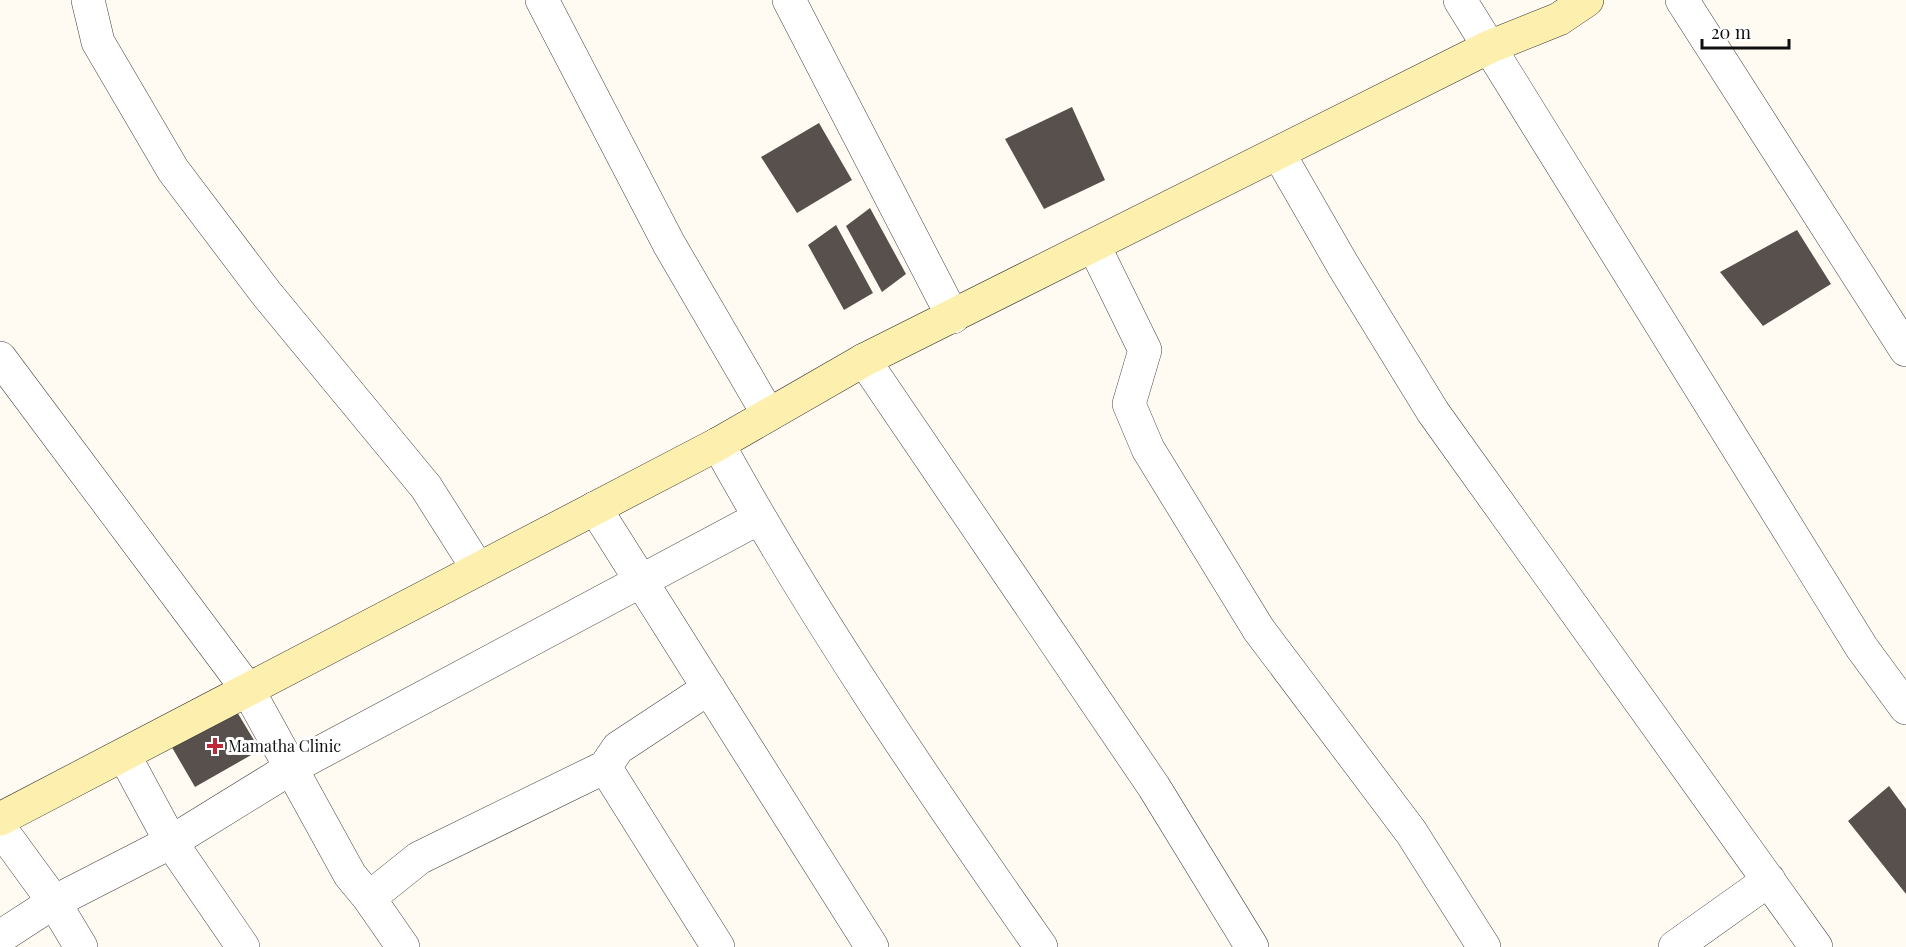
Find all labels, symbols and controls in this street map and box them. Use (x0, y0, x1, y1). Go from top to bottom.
scale bar (1702, 12, 1789, 50)
text: 20 m (1711, 20, 1751, 44)
place label: Mamatha Clinic (228, 735, 341, 756)
marker: Mamatha Clinic (206, 737, 224, 755)

